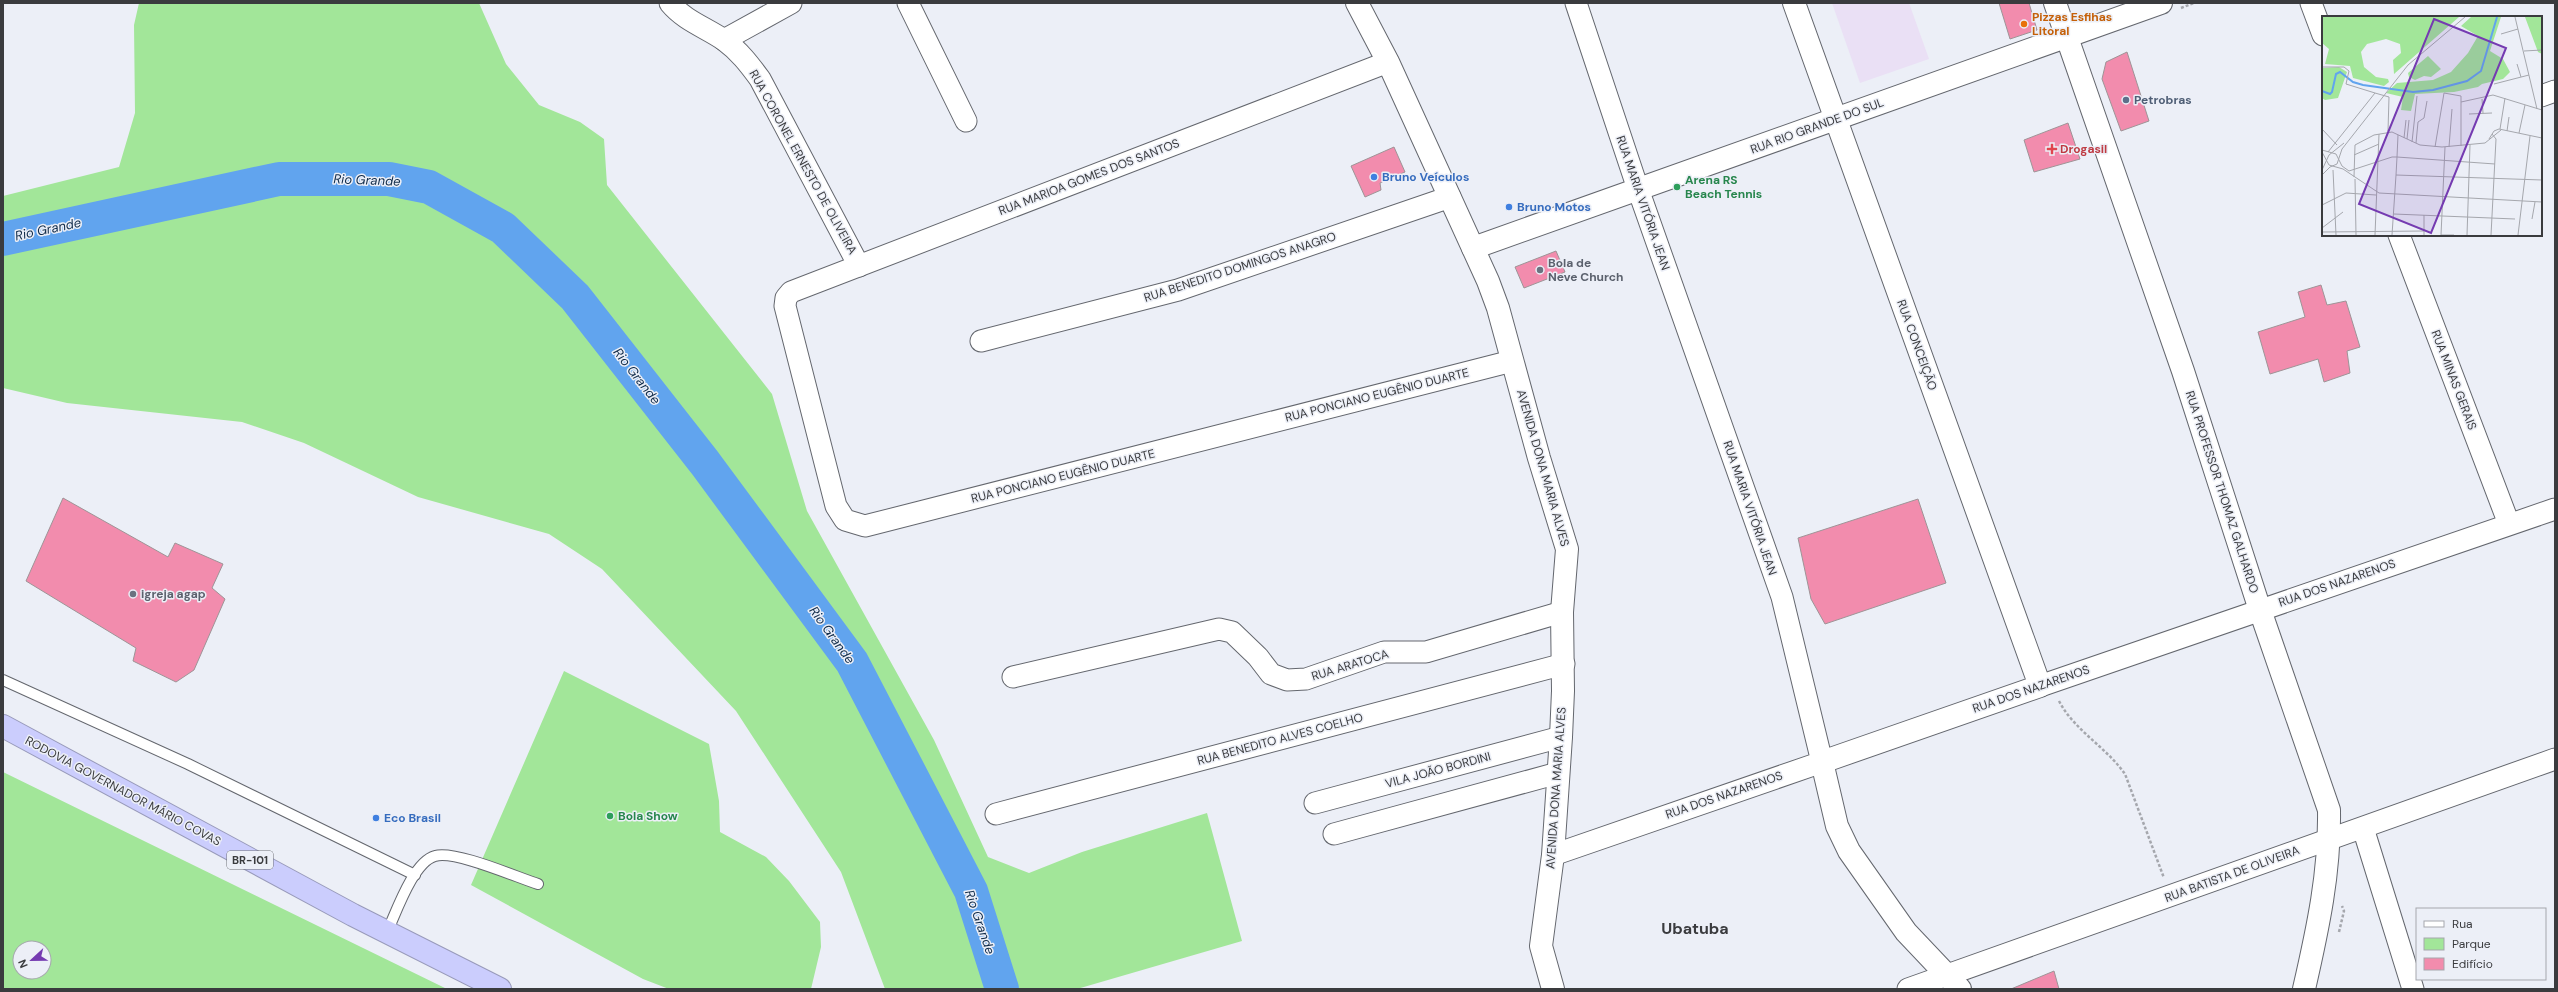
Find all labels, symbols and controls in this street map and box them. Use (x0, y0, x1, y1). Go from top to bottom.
place label: Pizzas Esfihas Litoral (2032, 9, 2112, 39)
inset map (2322, 16, 2542, 236)
marker: Pizzas Esfihas Litoral (2019, 19, 2029, 29)
street label: RUA CORONEL ERNESTO DE OLIVEIRA (745, 67, 861, 257)
place label: Petrobras (2134, 92, 2192, 108)
street label: RUA RIO GRANDE DO SUL (1748, 94, 1886, 158)
marker: Petrobras (2121, 95, 2131, 105)
street label: RUA MARIA VITÓRIA JEAN (1612, 133, 1674, 273)
street label: RUA MARIOA GOMES DOS SANTOS (996, 135, 1182, 219)
place label: Drogasil (2060, 141, 2107, 157)
marker: Drogasil (2047, 144, 2057, 154)
place label: Bruno Veículos (1382, 169, 1469, 185)
water label: Rio Grande (333, 170, 401, 190)
marker: Bruno Veículos (1369, 172, 1379, 182)
place label: Arena RS Beach Tennis (1685, 172, 1762, 202)
marker: Arena RS Beach Tennis (1672, 182, 1682, 192)
place label: Bruno Motos (1517, 199, 1591, 215)
marker: Bruno Motos (1504, 202, 1514, 212)
water label: Rio Grande (13, 214, 83, 244)
street label: RUA BENEDITO DOMINGOS ANAGRO (1142, 228, 1338, 306)
place label: Bola de Neve Church (1548, 255, 1623, 285)
marker: Bola de Neve Church (1535, 265, 1545, 275)
street label: RUA CONCEIÇÃO (1893, 297, 1941, 393)
street label: RUA MINAS GERAIS (2428, 328, 2480, 432)
water label: Rio Grande (610, 344, 664, 408)
street label: RUA PONCIANO EUGÊNIO DUARTE (1283, 364, 1471, 426)
street label: AVENIDA DONA MARIA ALVES (1513, 388, 1573, 548)
street label: RUA PROFESSOR THOMAZ GALHARDO (2182, 389, 2262, 595)
street label: RUA MARIA VITÓRIA JEAN (1719, 438, 1781, 578)
street label: RUA PONCIANO EUGÊNIO DUARTE (969, 445, 1157, 507)
street label: RUA DOS NAZARENOS (2276, 555, 2398, 611)
place label: igreja agap (141, 586, 206, 602)
marker: igreja agap (128, 589, 138, 599)
water label: Rio Grande (805, 603, 859, 667)
street label: RUA ARATOCA (1309, 646, 1391, 684)
street label: RUA DOS NAZARENOS (1970, 661, 2092, 717)
street label: AVENIDA DONA MARIA ALVES (1542, 706, 1570, 870)
street label: RUA BENEDITO ALVES COELHO (1195, 709, 1365, 769)
street label: RODOVIA GOVERNADOR MÁRIO COVAS (22, 732, 224, 850)
street label: VILA JOÃO BORDINI (1383, 748, 1493, 792)
street label: RUA DOS NAZARENOS (1663, 767, 1785, 823)
place label: Bola Show (618, 808, 678, 824)
place label: Eco Brasil (384, 810, 441, 826)
marker: Bola Show (605, 811, 615, 821)
marker: Eco Brasil (371, 813, 381, 823)
street label: RUA BATISTA DE OLIVEIRA (2162, 842, 2302, 906)
road number: BR-101 (227, 851, 273, 869)
water label: Rio Grande (961, 887, 999, 957)
legend (2416, 908, 2546, 980)
text: Rua (2452, 916, 2473, 932)
district label: Ubatuba (1661, 918, 1729, 939)
text: Parque (2452, 936, 2491, 952)
north arrow (12, 940, 52, 980)
text: Edifício (2452, 956, 2493, 972)
text: N (15, 957, 31, 970)

